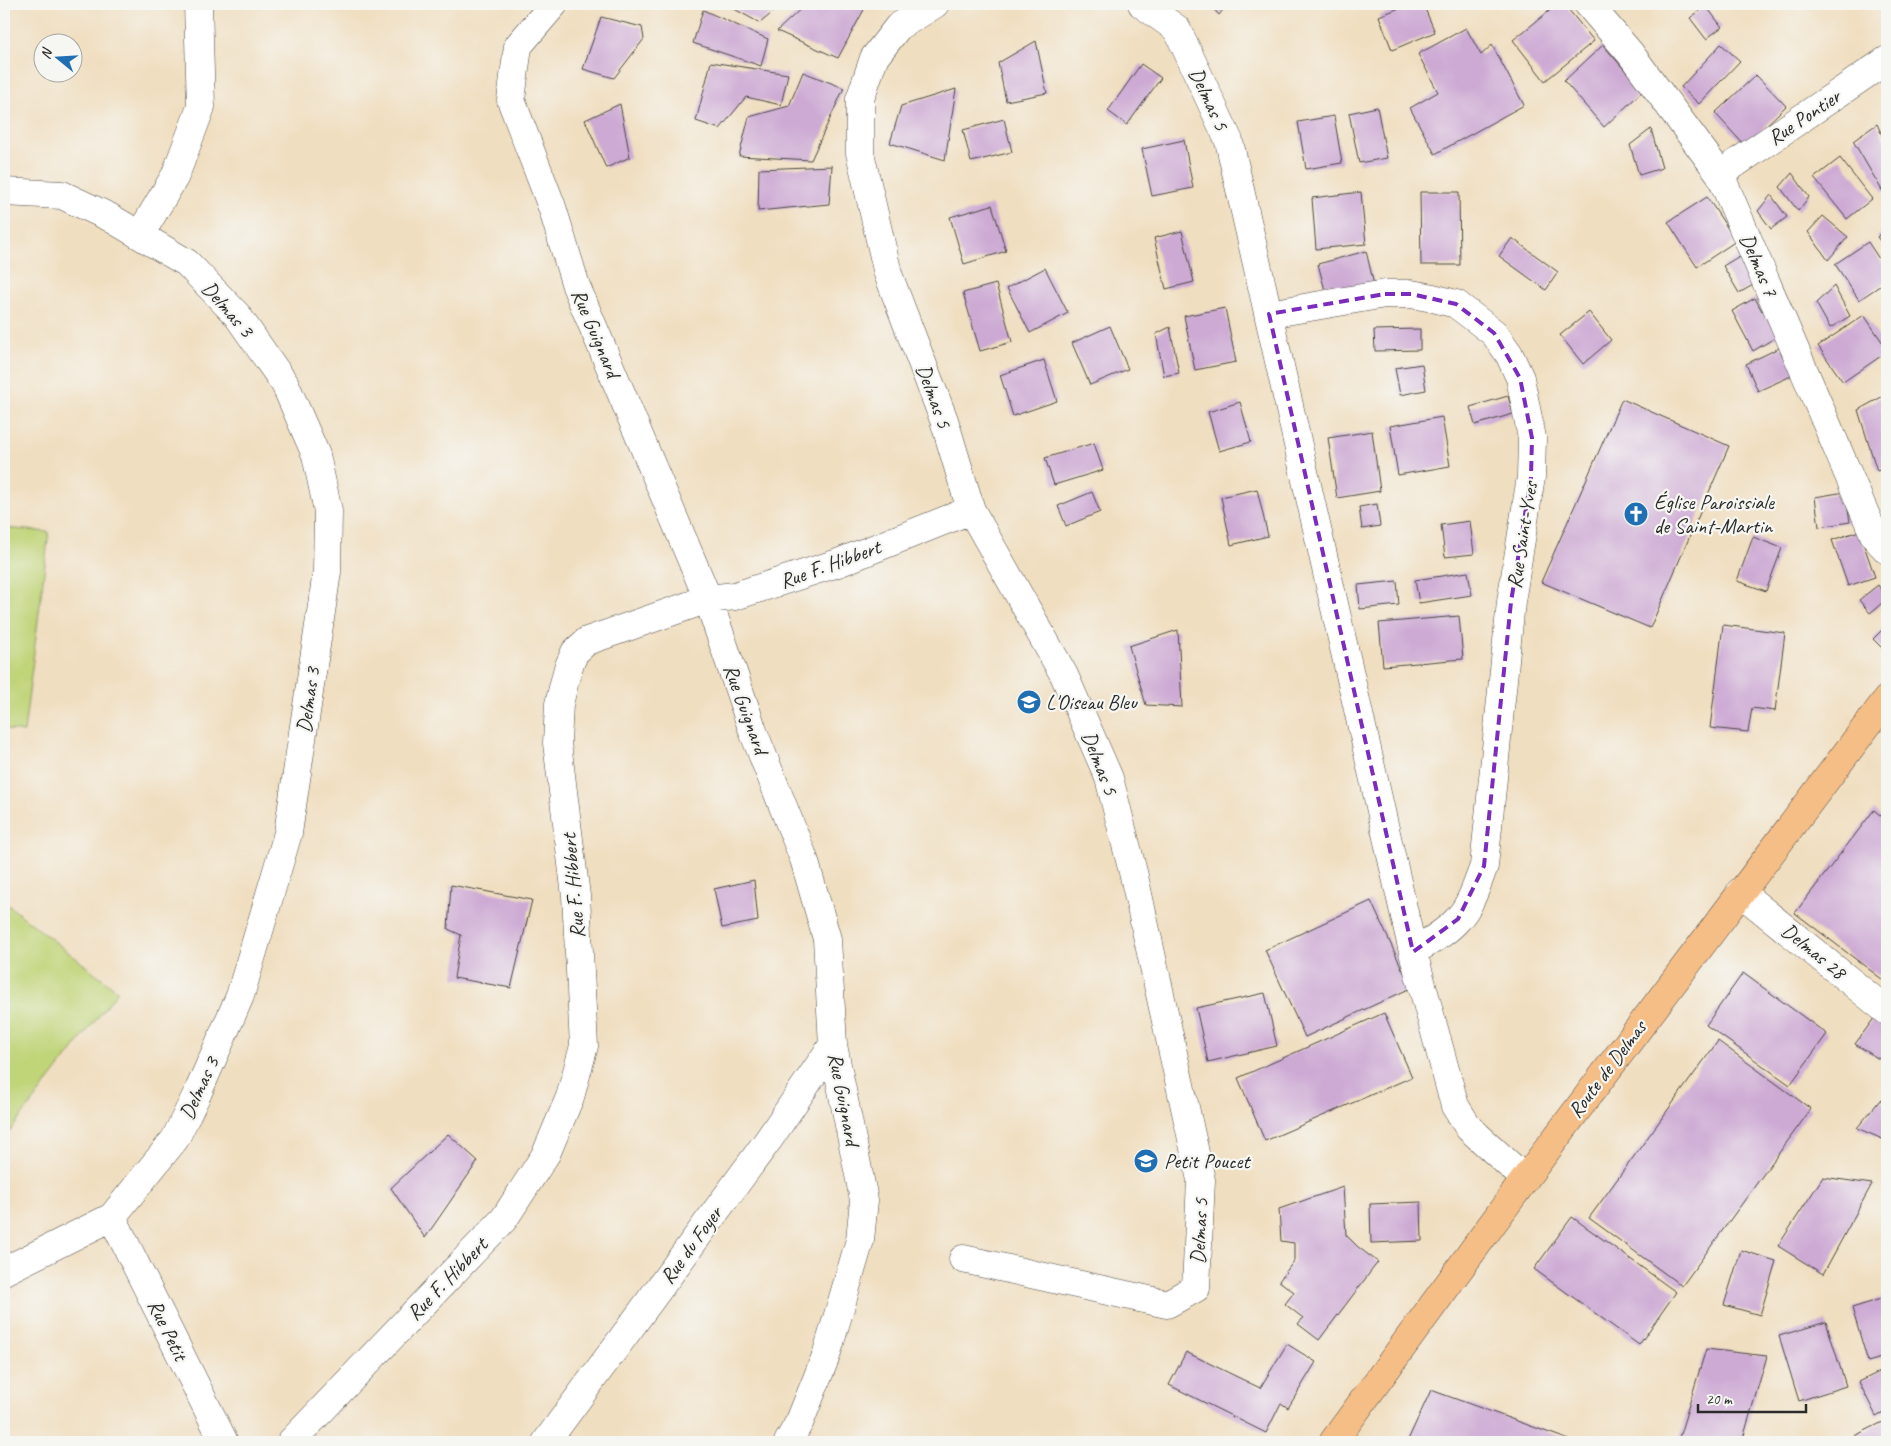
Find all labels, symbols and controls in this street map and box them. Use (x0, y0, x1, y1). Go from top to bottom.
north arrow (32, 32, 82, 82)
text: N (37, 45, 56, 61)
street label: Delmas 5 (1183, 64, 1235, 136)
street label: Rue Pontier (1763, 83, 1846, 151)
street label: Delmas 7 (1734, 230, 1784, 302)
street label: Delmas 3 (197, 276, 260, 344)
street label: Rue Guignard (566, 285, 628, 385)
street label: Delmas 5 (911, 361, 958, 433)
street label: Rue Saint-Yves (1501, 478, 1544, 590)
place label: Église Paroissiale de Saint-Martin (1654, 489, 1775, 539)
church icon: Église Paroissiale de Saint-Martin (1623, 501, 1649, 527)
street label: Rue F. Hibbert (776, 533, 886, 594)
street label: Rue Guignard (718, 661, 776, 761)
street label: Delmas 3 (291, 664, 326, 734)
school or university icon: L'Oiseau Bleu (1016, 689, 1042, 715)
place label: L'Oiseau Bleu (1046, 689, 1138, 715)
street label: Delmas 5 (1076, 728, 1124, 800)
street label: Rue F. Hibbert (555, 831, 591, 939)
street label: Delmas 28 (1777, 917, 1853, 986)
street label: Route de Delmas (1562, 1014, 1653, 1123)
street label: Delmas 3 (173, 1051, 225, 1123)
street label: Rue Guignard (822, 1051, 866, 1151)
school or university icon: Petit Poucet (1133, 1148, 1159, 1174)
place label: Petit Poucet (1164, 1148, 1251, 1174)
street label: Delmas 5 (1184, 1196, 1214, 1265)
street label: Rue du Foyer (654, 1200, 729, 1289)
street label: Rue F. Hibbert (401, 1231, 494, 1326)
street label: Rue Petit (142, 1295, 195, 1367)
scale bar (1698, 1381, 1806, 1413)
text: 20 m (1706, 1390, 1733, 1409)

